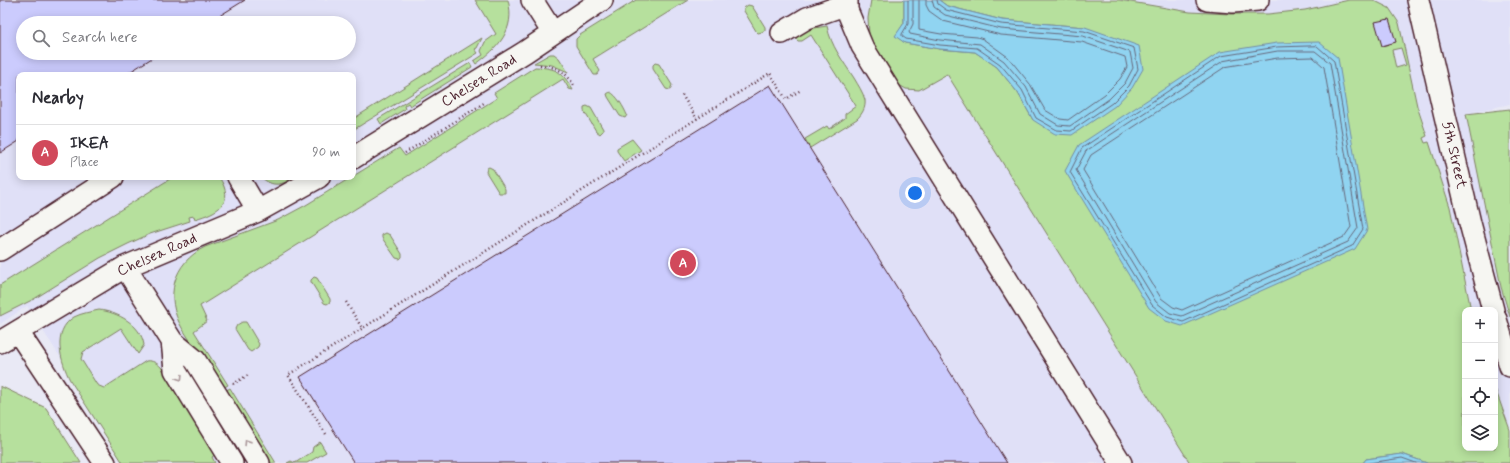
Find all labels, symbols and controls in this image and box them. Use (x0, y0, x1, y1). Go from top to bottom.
search box (16, 16, 356, 60)
icon: search (30, 27, 52, 49)
text: Search here (62, 28, 138, 48)
street label: Chelsea Road (438, 50, 520, 112)
text: Nearby (32, 87, 84, 109)
street label: 5th Street (1437, 119, 1472, 191)
text: IKEA (70, 134, 109, 154)
text: A (41, 144, 49, 161)
text: 90 m (312, 144, 340, 161)
text: Place (70, 154, 99, 171)
your location (905, 183, 925, 203)
street label: Chelsea Road (114, 229, 200, 281)
pin: A (670, 248, 696, 278)
map controls (1462, 307, 1498, 451)
button: + (1462, 307, 1498, 343)
button: − (1462, 343, 1498, 379)
one-way arrow (175, 374, 183, 381)
button: locate (1462, 379, 1498, 415)
button: layers (1462, 415, 1498, 451)
one-way arrow (244, 439, 252, 446)

